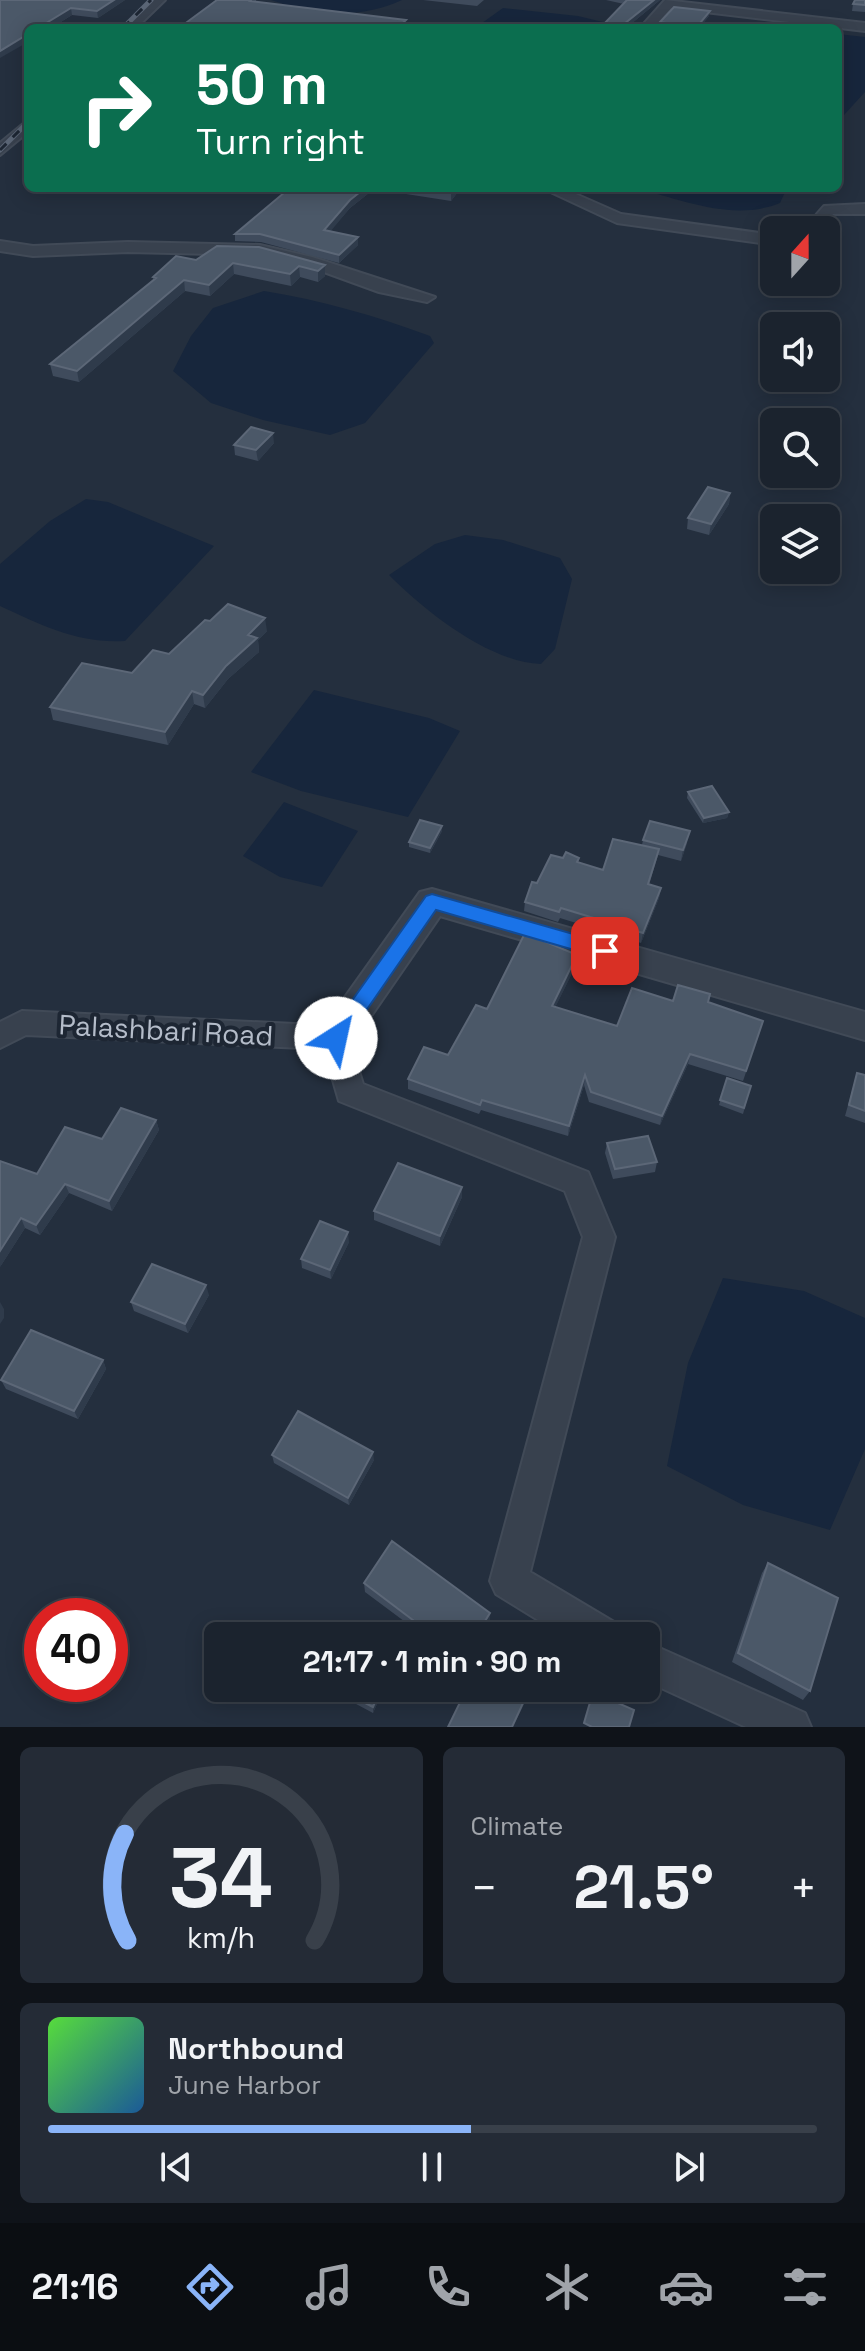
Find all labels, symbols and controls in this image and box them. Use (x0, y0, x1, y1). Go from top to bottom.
text: 50 m (196, 49, 328, 120)
icon: right (64, 56, 168, 160)
text: Turn right (196, 119, 365, 165)
north arrow (760, 216, 840, 296)
map controls (760, 216, 840, 584)
button: sound (760, 312, 840, 392)
button: search (760, 408, 840, 488)
button: layers (760, 504, 840, 584)
pin (571, 917, 639, 985)
icon: arrive (583, 929, 627, 973)
position arrow (294, 996, 378, 1080)
street label: Palashbari Road (58, 1006, 274, 1054)
speed limit sign: 40 (24, 1598, 128, 1702)
text: 21:17 · 1 min · 90 m (303, 1642, 561, 1681)
text: Climate (471, 1809, 563, 1843)
text: 34 (170, 1825, 273, 1931)
text: 21.5° (574, 1849, 714, 1926)
text: − (471, 1860, 498, 1916)
text: + (790, 1860, 817, 1916)
text: km/h (187, 1920, 255, 1956)
text: Northbound (168, 2029, 344, 2068)
text: June Harbor (168, 2068, 321, 2102)
icon: previous (154, 2145, 198, 2189)
icon: pause (410, 2145, 454, 2189)
icon: next (667, 2145, 711, 2189)
icon: directions (182, 2259, 238, 2315)
icon: music (301, 2259, 357, 2315)
icon: phone (420, 2259, 476, 2315)
icon: climate (539, 2259, 595, 2315)
icon: car (658, 2259, 714, 2315)
icon: filters (777, 2259, 833, 2315)
text: 21:16 (32, 2264, 118, 2310)

